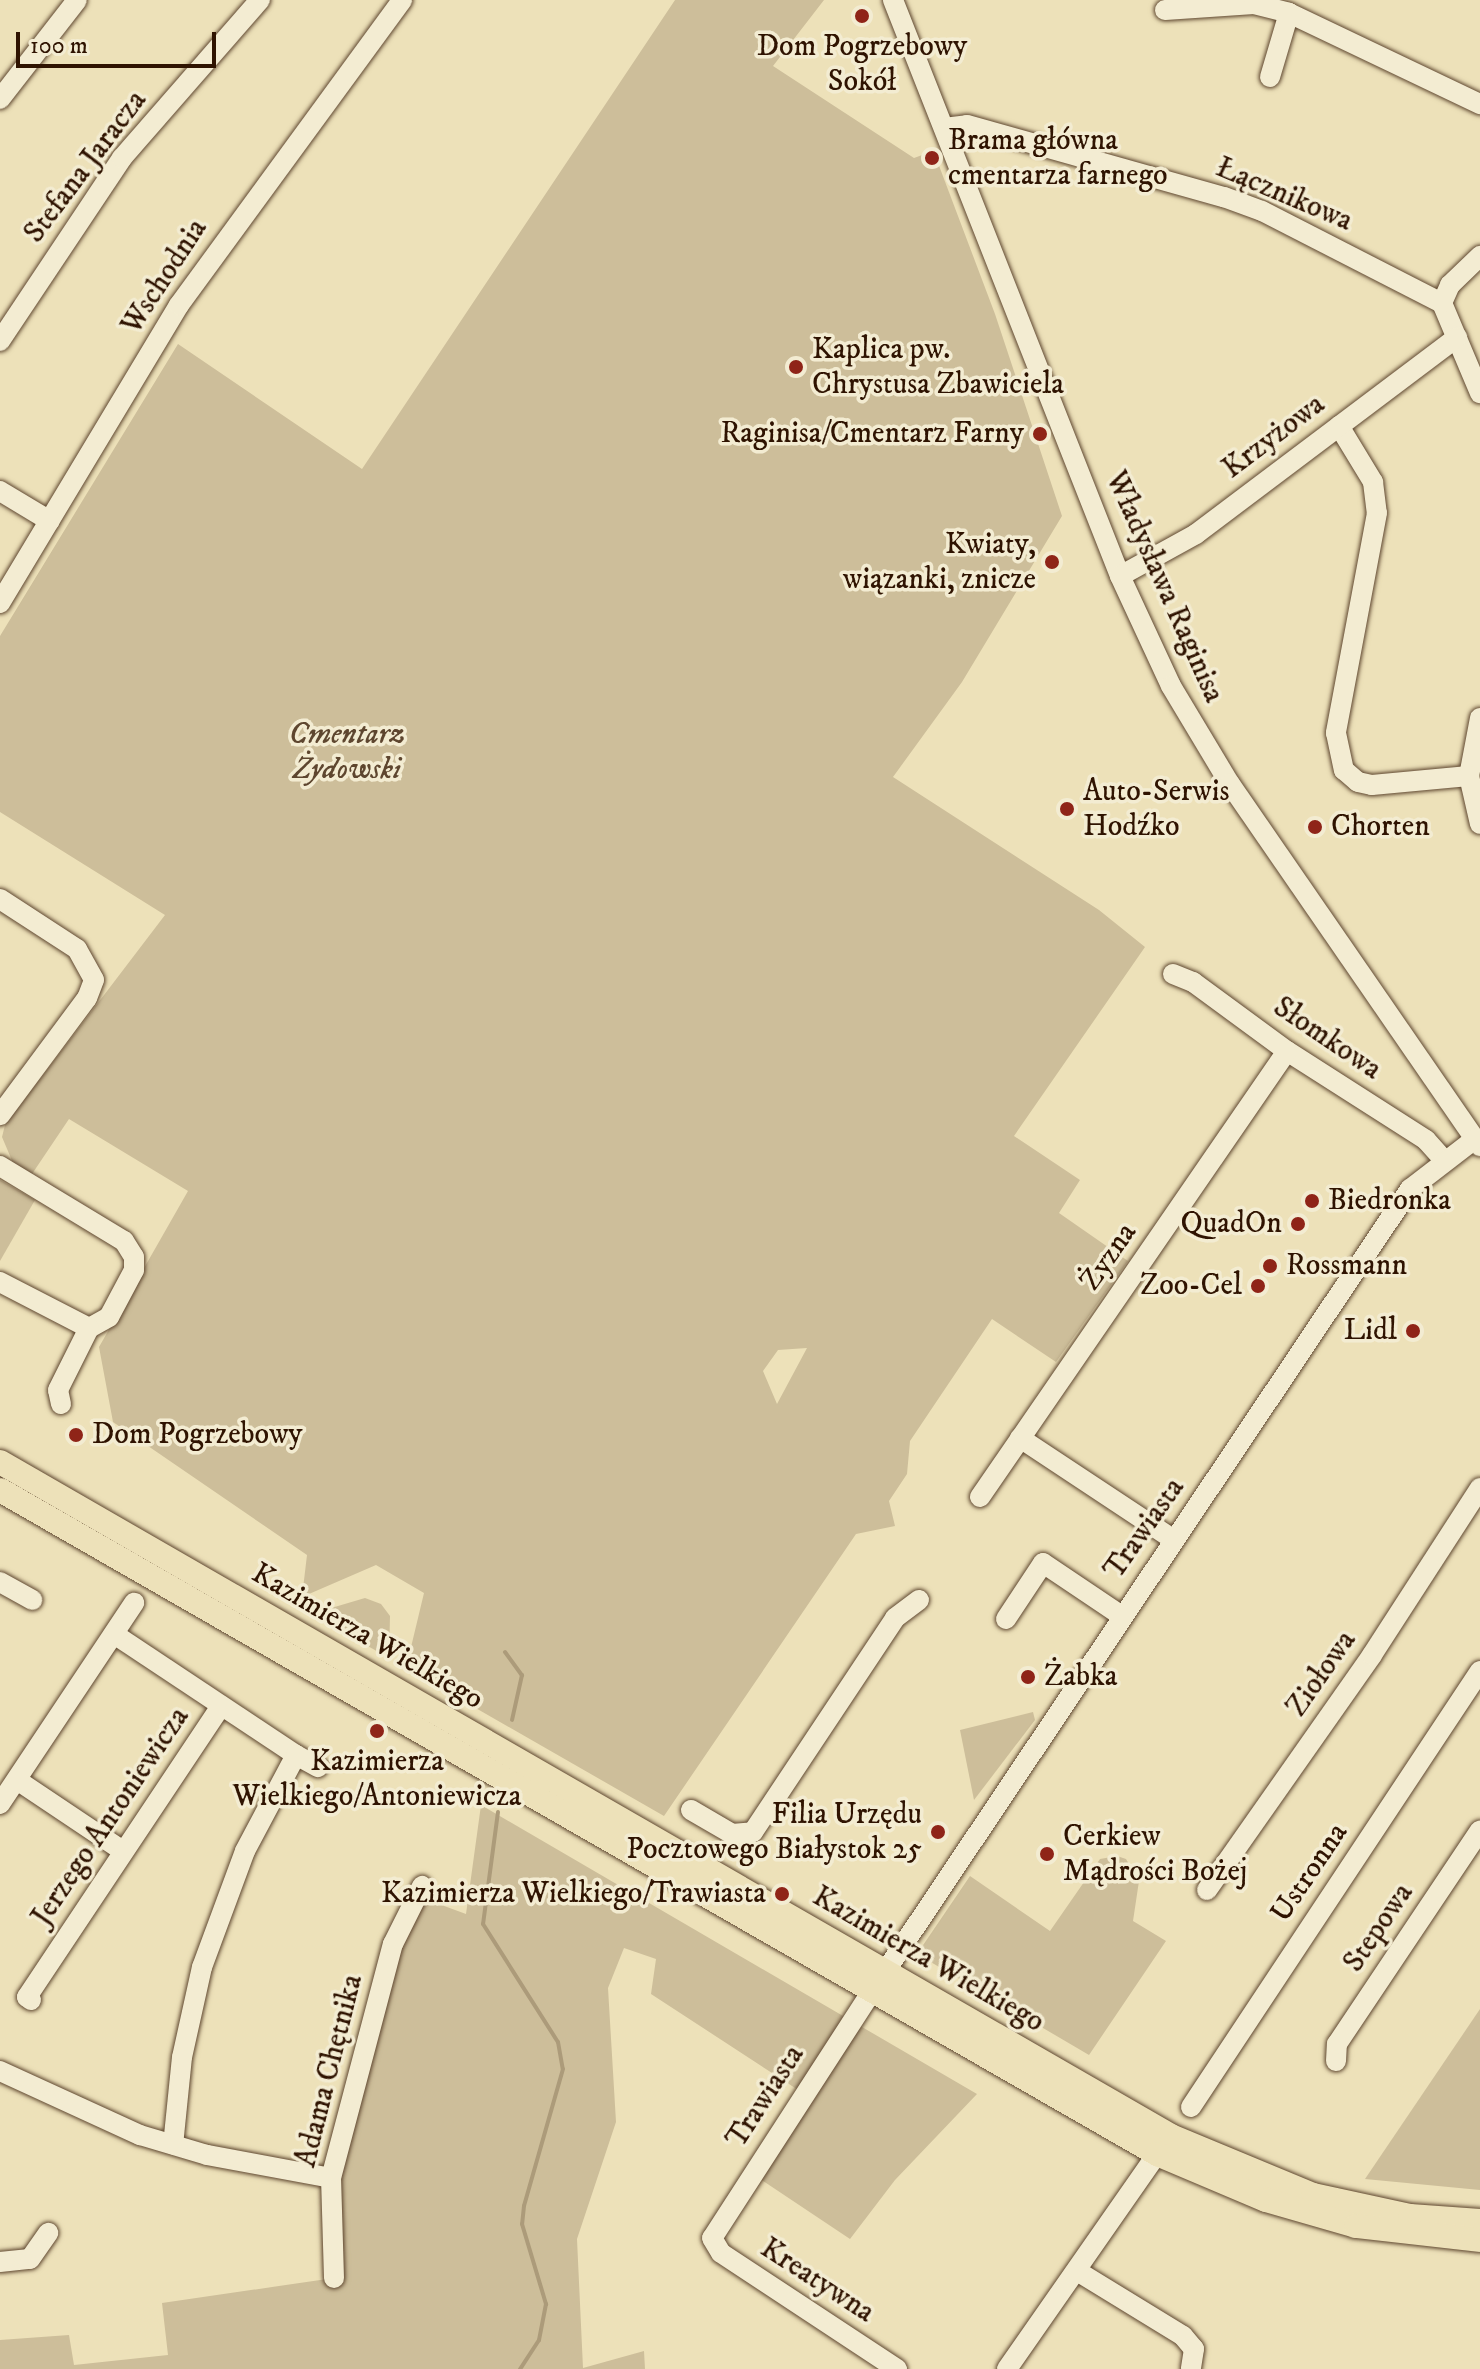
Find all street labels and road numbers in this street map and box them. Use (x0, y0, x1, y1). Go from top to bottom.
street label: Stefana Jaracza (17, 84, 155, 250)
street label: Łącznikowa (1210, 150, 1358, 240)
street label: Wschodnia (114, 213, 216, 341)
street label: Krzyżowa (1216, 387, 1332, 487)
street label: Władysława Raginisa (1097, 466, 1231, 708)
street label: Słomkowa (1266, 990, 1388, 1088)
street label: Żyzna (1073, 1216, 1145, 1298)
street label: Trawiasta (1097, 1471, 1193, 1587)
street label: Kazimierza Wielkiego (245, 1556, 489, 1718)
street label: Ziołowa (1279, 1624, 1365, 1724)
street label: Jerzego Antoniewicza (24, 1701, 198, 1933)
street label: Ustronna (1264, 1817, 1356, 1929)
street label: Stepowa (1336, 1877, 1422, 1979)
street label: Kazimierza Wielkiego (806, 1879, 1050, 2041)
street label: Adama Chętnika (289, 1971, 371, 2171)
street label: Trawiasta (719, 2039, 813, 2155)
street label: Kreatywna (753, 2231, 881, 2331)

